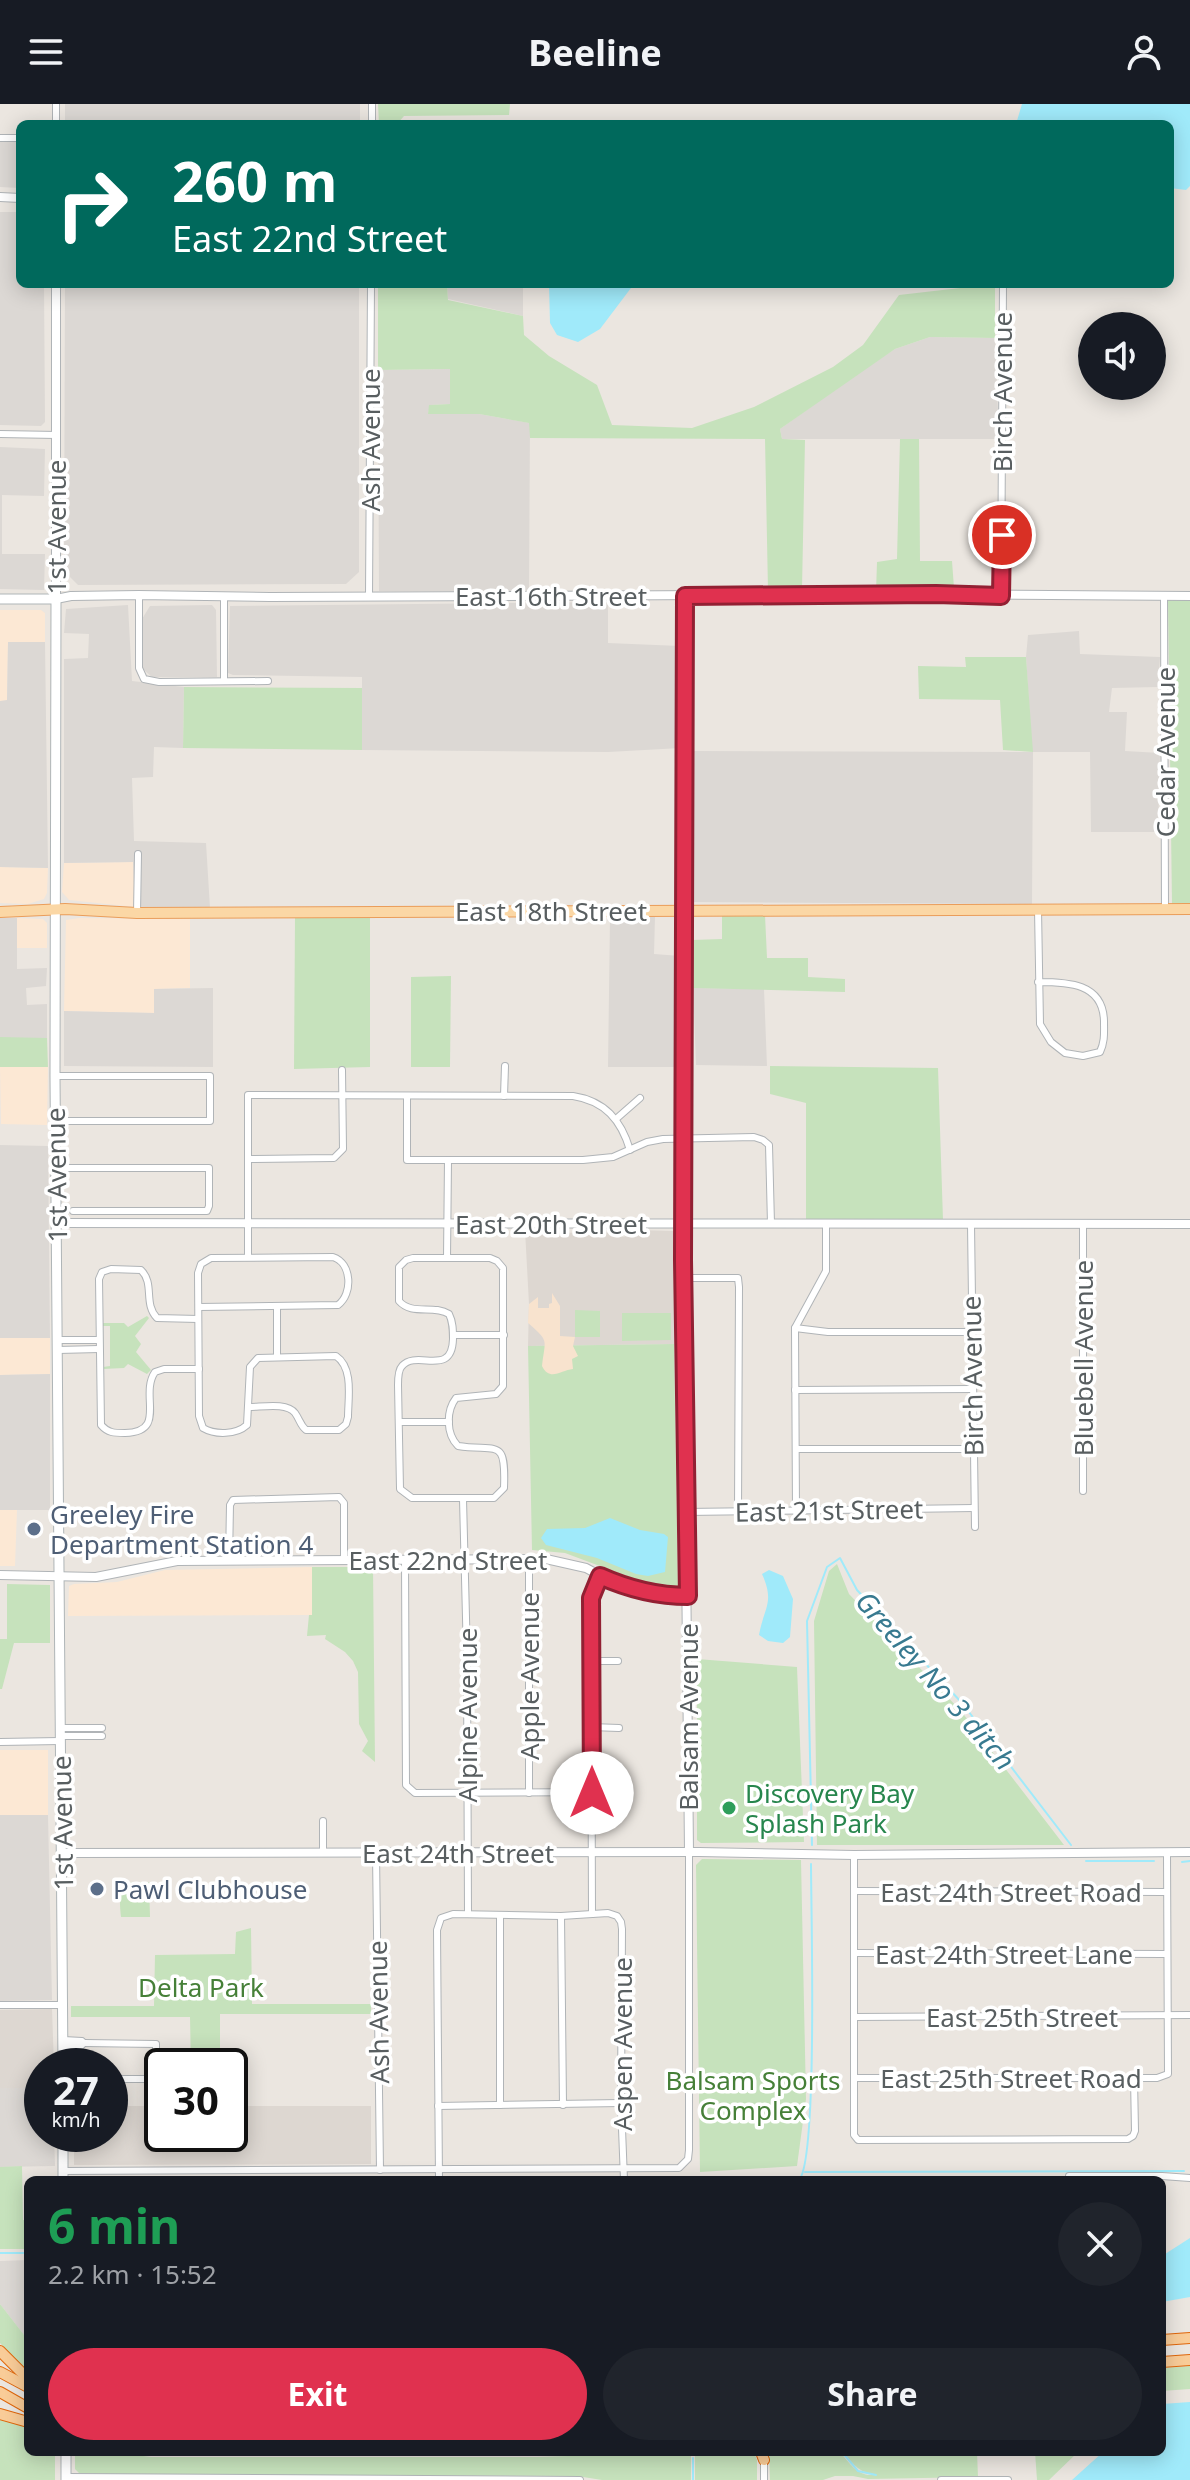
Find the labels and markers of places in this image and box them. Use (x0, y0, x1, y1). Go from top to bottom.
pin (968, 501, 1036, 569)
place label: Greeley Fire Department Station 4 (50, 1496, 313, 1562)
marker: Greeley Fire Department Station 4 (25, 1520, 43, 1538)
place label: Discovery Bay Splash Park (745, 1775, 915, 1841)
marker: Discovery Bay Splash Park (720, 1799, 738, 1817)
place label: Pawl Clubhouse (113, 1871, 307, 1907)
marker: Pawl Clubhouse (88, 1880, 106, 1898)

